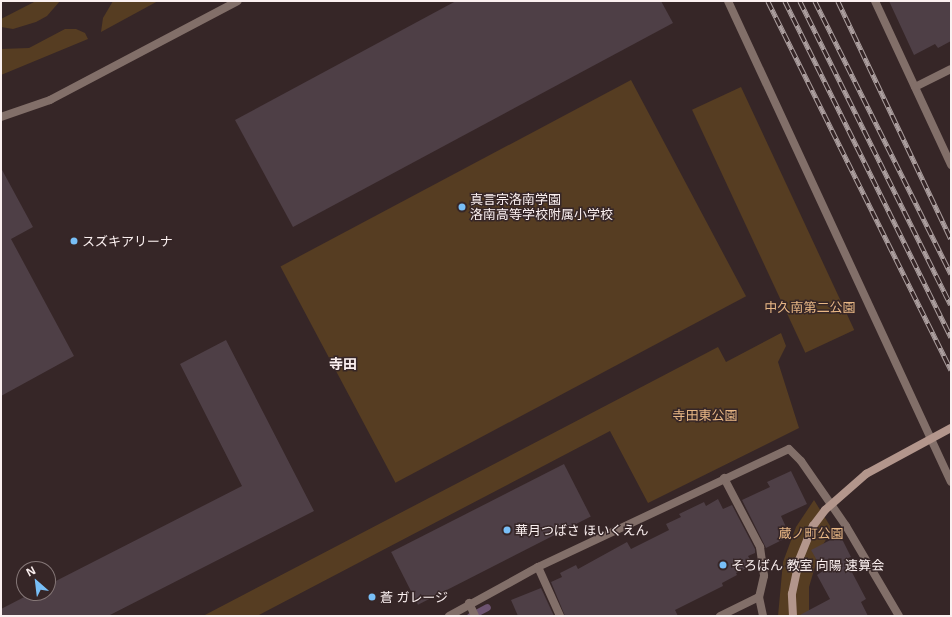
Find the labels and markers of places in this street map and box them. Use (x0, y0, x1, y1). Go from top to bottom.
place label: 真言宗洛南学園 洛南高等学校附属小学校 (470, 192, 613, 223)
marker: 真言宗洛南学園 洛南高等学校附属小学校 (457, 202, 467, 212)
place label: スズキアリーナ (82, 233, 173, 249)
marker: スズキアリーナ (69, 236, 79, 246)
place label: 華月つばさ ほいくえん (515, 522, 648, 538)
marker: 華月つばさ ほいくえん (502, 525, 512, 535)
place label: そろばん 教室 向陽 速算会 (731, 557, 884, 573)
marker: そろばん 教室 向陽 速算会 (718, 560, 728, 570)
place label: 蒼 ガレージ (380, 589, 448, 605)
marker: 蒼 ガレージ (367, 592, 377, 602)

